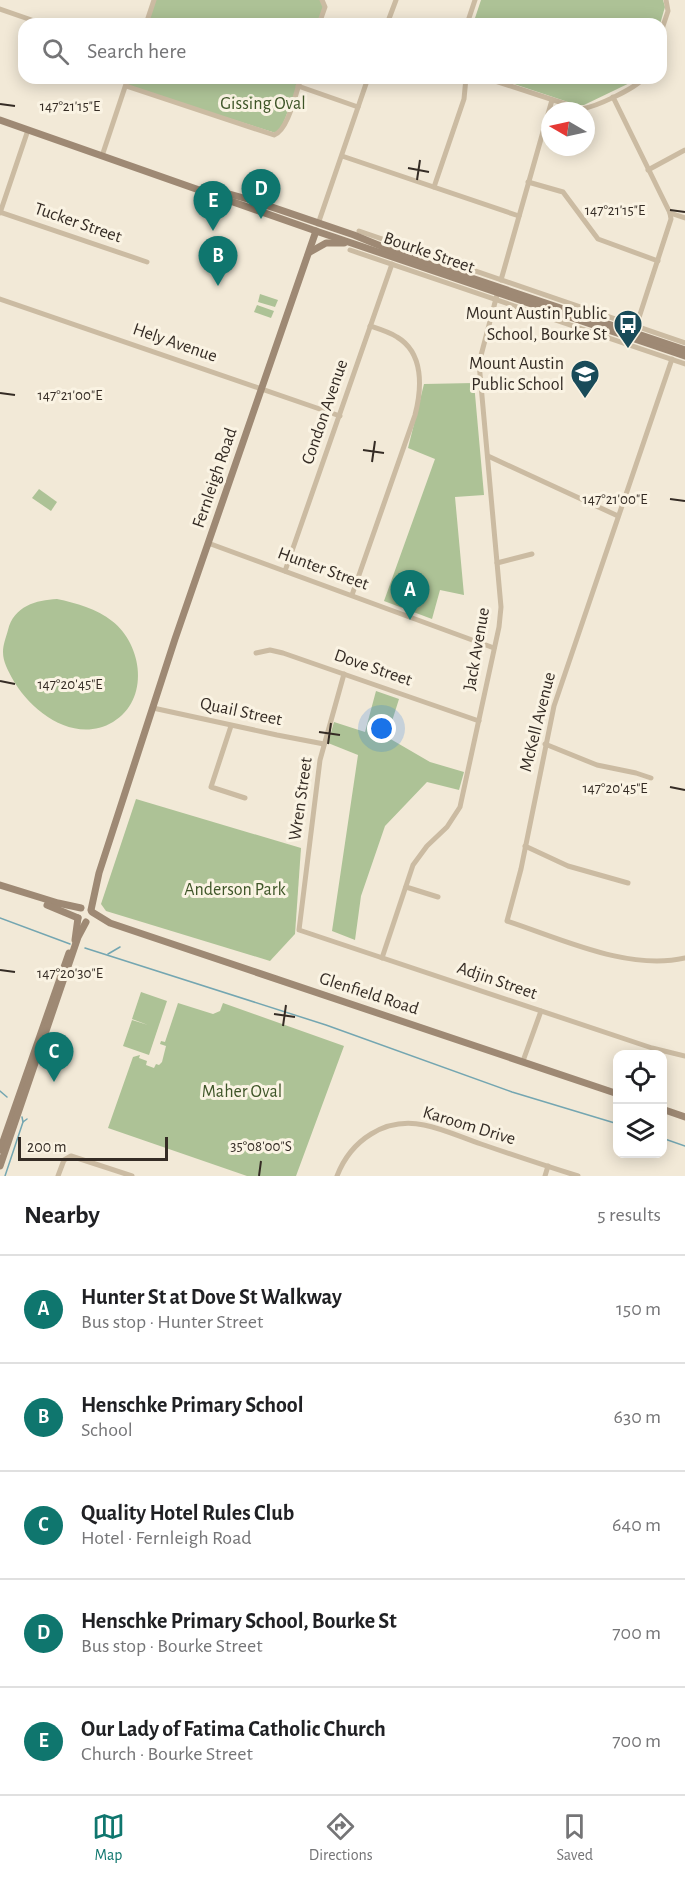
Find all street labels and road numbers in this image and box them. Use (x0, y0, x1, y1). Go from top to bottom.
street label: Tucker Street (32, 200, 124, 246)
street label: Bourke Street (381, 229, 477, 277)
street label: Hely Avenue (131, 320, 219, 366)
street label: Condon Avenue (299, 357, 351, 467)
street label: Fernleigh Road (189, 426, 241, 530)
street label: Hunter Street (275, 544, 371, 594)
street label: Jack Avenue (461, 606, 493, 692)
street label: Dove Street (332, 646, 415, 690)
street label: McKell Avenue (517, 670, 559, 774)
street label: Quail Street (198, 695, 284, 729)
street label: Wren Street (286, 756, 316, 842)
street label: Adjin Street (455, 959, 539, 1003)
street label: Glenfield Road (317, 969, 421, 1019)
street label: Karoom Drive (421, 1103, 517, 1149)

